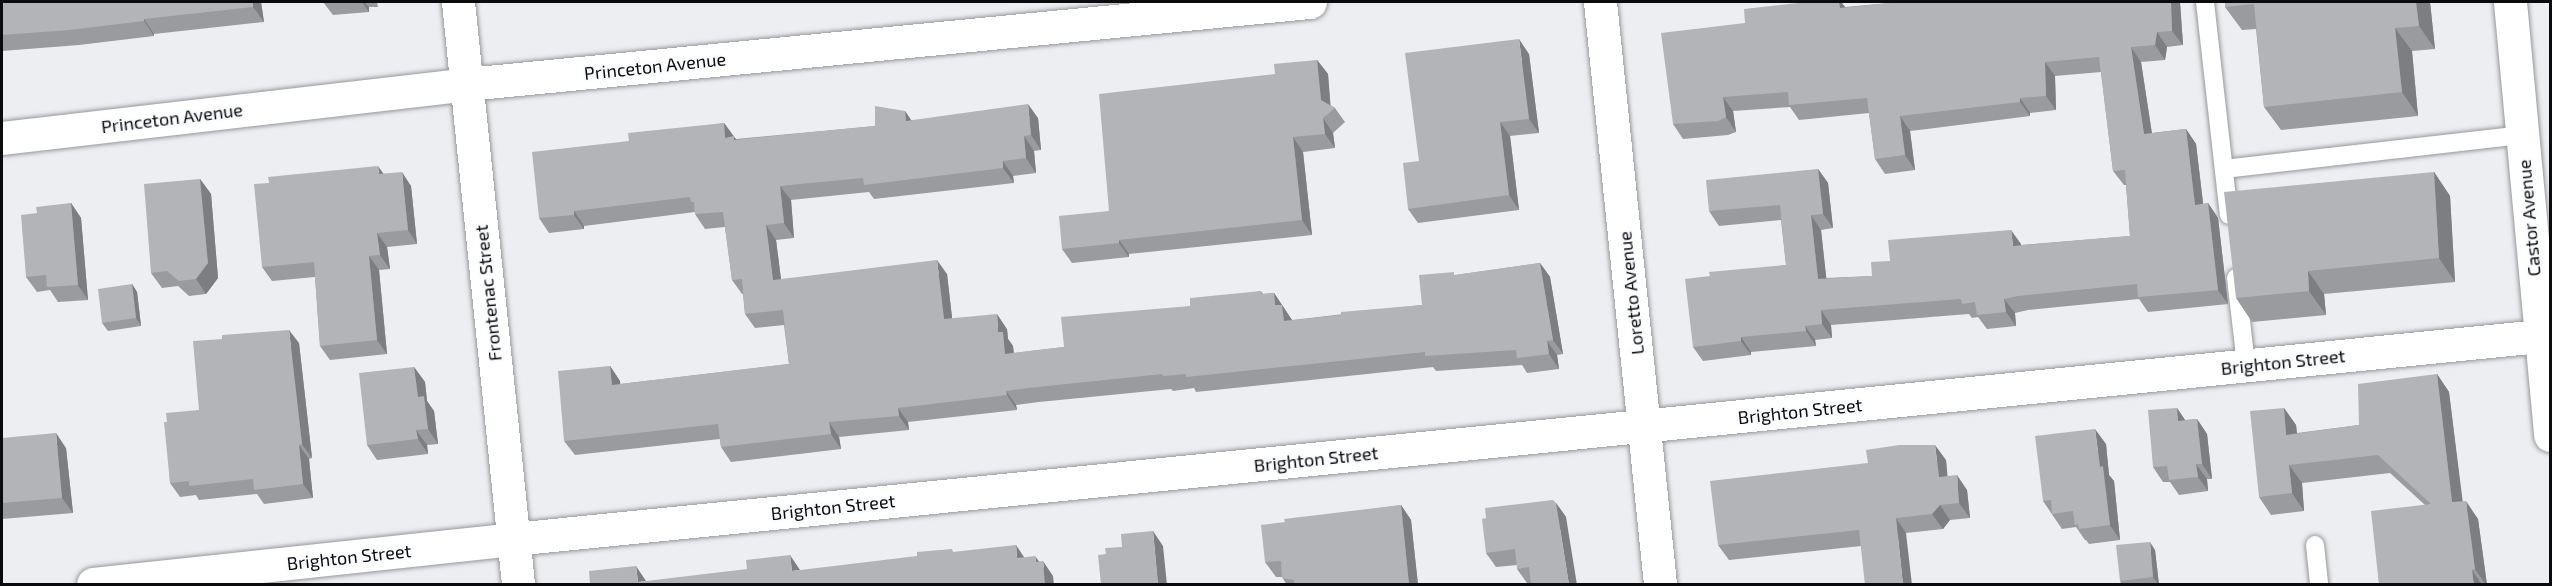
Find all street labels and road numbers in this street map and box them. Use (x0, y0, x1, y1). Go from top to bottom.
street label: Princeton Avenue (583, 48, 727, 84)
street label: Princeton Avenue (100, 99, 244, 137)
street label: Castor Avenue (2513, 158, 2545, 278)
street label: Frontenac Street (470, 224, 506, 362)
street label: Loretto Avenue (1614, 230, 1648, 356)
street label: Brighton Street (2220, 345, 2346, 379)
street label: Brighton Street (1737, 394, 1863, 428)
street label: Brighton Street (1253, 442, 1379, 476)
street label: Brighton Street (770, 490, 896, 524)
street label: Brighton Street (286, 540, 412, 574)

